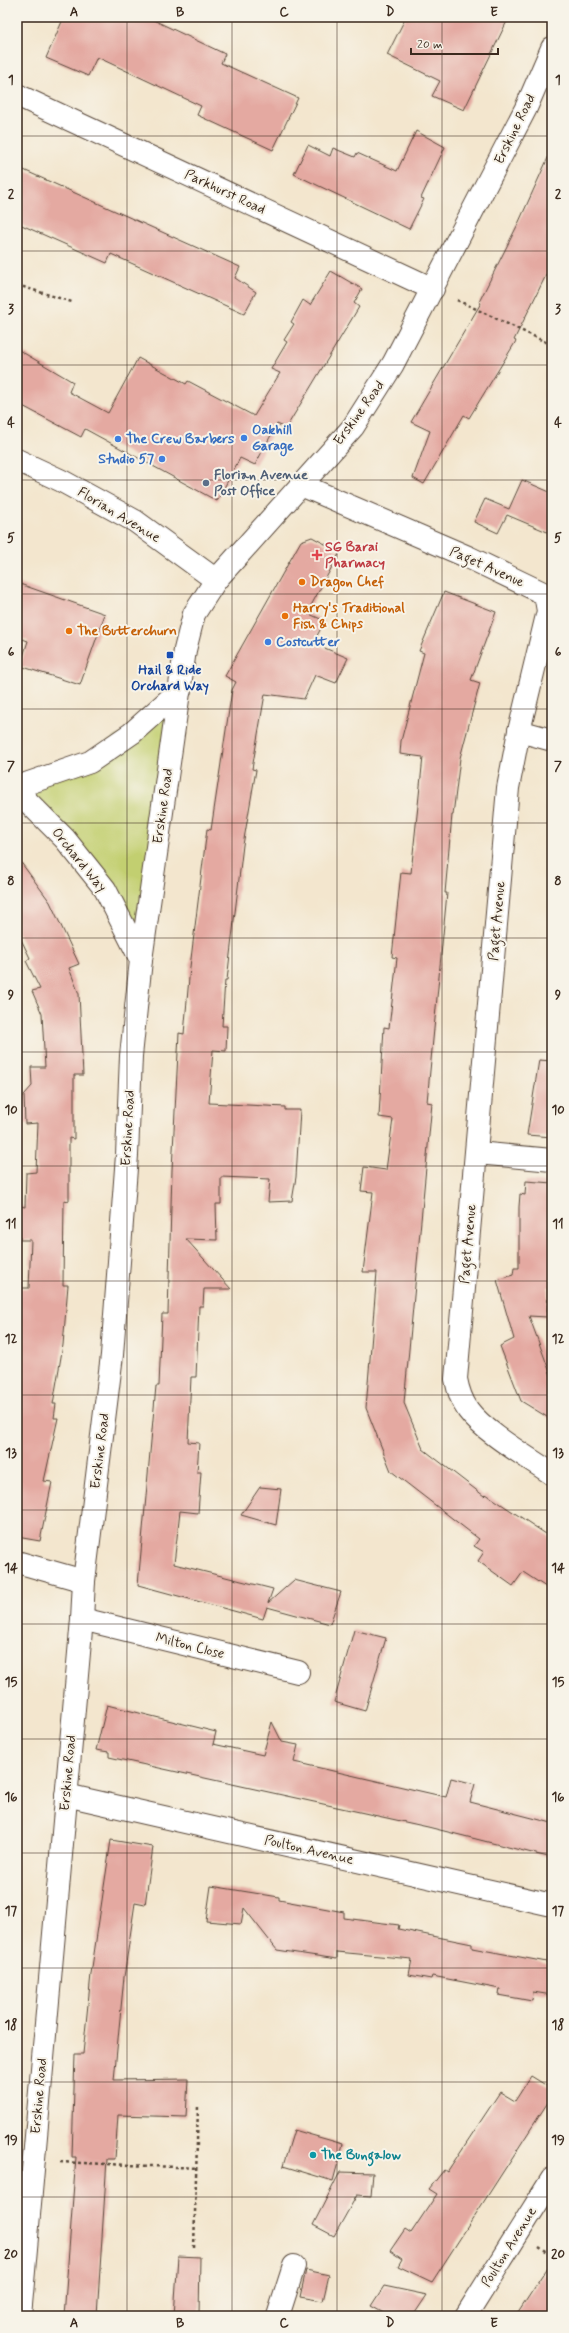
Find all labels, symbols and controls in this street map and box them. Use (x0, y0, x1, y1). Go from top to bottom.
text: A (70, 4, 78, 21)
text: B (176, 4, 185, 21)
text: C (279, 4, 289, 21)
text: D (386, 4, 395, 21)
text: E (490, 4, 498, 21)
scale bar (411, 30, 498, 56)
text: 20 m (417, 37, 443, 53)
text: 1 (8, 72, 14, 89)
text: 1 (555, 72, 561, 89)
street label: Erskine Road (490, 91, 540, 167)
street label: Parkhurst Road (182, 165, 268, 219)
text: 2 (8, 186, 15, 203)
text: 2 (555, 186, 562, 203)
text: 3 (8, 301, 14, 318)
text: 3 (555, 301, 561, 318)
street label: Erskine Road (329, 377, 389, 449)
text: 4 (7, 415, 15, 432)
text: 4 (554, 415, 562, 432)
place label: Oakhill Garage (252, 421, 294, 457)
place label: The Crew Barbers (126, 430, 235, 448)
marker: Oakhill Garage (239, 433, 249, 443)
marker: The Crew Barbers (113, 434, 123, 444)
place label: Studio 57 (98, 450, 154, 468)
marker: Studio 57 (157, 454, 167, 464)
place label: Florian Avenue Post Office (214, 466, 308, 500)
marker: Florian Avenue Post Office (201, 478, 211, 488)
street label: Florian Avenue (74, 483, 164, 547)
text: 5 (7, 530, 15, 547)
text: 5 (554, 530, 562, 547)
place label: SG Barai Pharmacy (325, 538, 385, 572)
street label: Paget Avenue (446, 543, 528, 593)
marker: SG Barai Pharmacy (312, 550, 322, 560)
place label: Dragon Chef (310, 573, 384, 593)
marker: Dragon Chef (297, 577, 307, 587)
place label: Harry's Traditional Fish & Chips (293, 599, 405, 633)
marker: Harry's Traditional Fish & Chips (280, 611, 290, 621)
place label: The Butterchurn (77, 622, 177, 640)
marker: The Butterchurn (64, 626, 74, 636)
place label: Costcutter (276, 633, 340, 651)
marker: Costcutter (263, 637, 273, 647)
text: 6 (8, 644, 15, 661)
text: 6 (555, 644, 562, 661)
marker: Hail & Ride Orchard Way (165, 650, 175, 660)
place label: Hail & Ride Orchard Way (131, 661, 209, 695)
text: 7 (7, 758, 15, 775)
text: 7 (554, 758, 562, 775)
street label: Erskine Road (149, 767, 177, 845)
street label: Orchard Way (48, 824, 110, 896)
text: 8 (7, 873, 15, 890)
text: 8 (554, 873, 562, 890)
street label: Paget Avenue (485, 880, 511, 962)
text: 9 (8, 987, 15, 1004)
text: 9 (555, 987, 562, 1004)
street label: Erskine Road (117, 1090, 139, 1166)
text: 10 (4, 1102, 18, 1119)
text: 10 (551, 1102, 565, 1119)
street label: Paget Avenue (456, 1203, 482, 1285)
text: 11 (5, 1216, 17, 1233)
text: 11 (552, 1216, 564, 1233)
text: 12 (5, 1331, 17, 1348)
text: 12 (552, 1331, 564, 1348)
street label: Erskine Road (86, 1412, 114, 1490)
text: 13 (5, 1445, 17, 1462)
text: 13 (552, 1445, 564, 1462)
text: 14 (4, 1560, 18, 1577)
text: 14 (551, 1560, 565, 1577)
street label: Milton Close (154, 1629, 226, 1663)
text: 15 (5, 1674, 17, 1691)
text: 15 (552, 1674, 564, 1691)
street label: Erskine Road (56, 1734, 80, 1812)
text: 16 (4, 1789, 18, 1806)
text: 16 (551, 1789, 565, 1806)
street label: Poulton Avenue (263, 1831, 356, 1869)
text: 17 (5, 1903, 18, 1920)
text: 17 (552, 1903, 565, 1920)
text: 18 (5, 2017, 17, 2034)
text: 18 (552, 2017, 564, 2034)
street label: Erskine Road (27, 2057, 51, 2135)
text: 19 (4, 2132, 18, 2149)
text: 19 (551, 2132, 565, 2149)
place label: The Bungalow (321, 2146, 401, 2167)
marker: The Bungalow (308, 2150, 318, 2160)
street label: Poulton Avenue (477, 2203, 541, 2290)
text: 20 (4, 2246, 18, 2263)
text: 20 (551, 2246, 565, 2263)
text: A (70, 2315, 78, 2332)
text: B (176, 2315, 185, 2332)
text: C (279, 2315, 289, 2332)
text: D (386, 2315, 395, 2332)
text: E (490, 2315, 498, 2332)

